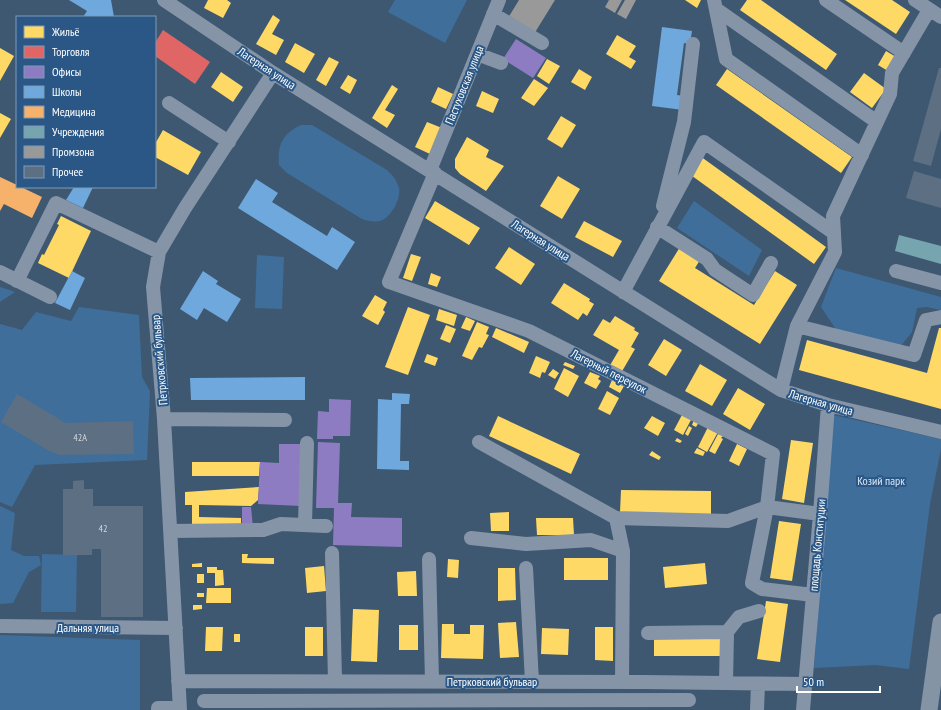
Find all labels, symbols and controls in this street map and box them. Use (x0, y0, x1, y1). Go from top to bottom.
legend (16, 16, 156, 188)
text: Жильё (51, 24, 79, 39)
street label: Лагерная улица (234, 43, 299, 92)
street label: Пастуховская улица (441, 43, 487, 127)
text: Торговля (52, 44, 90, 59)
text: Офисы (52, 64, 81, 79)
text: Школы (52, 84, 81, 99)
text: Медицина (52, 104, 96, 119)
text: Учреждения (52, 124, 105, 139)
text: Промзона (52, 144, 95, 159)
text: Прочее (52, 164, 83, 179)
street label: Лагерная улица (508, 216, 573, 264)
street label: Петрковский бульвар (148, 314, 170, 406)
street label: Лагерный переулок (568, 345, 650, 397)
street label: Лагерная улица (786, 385, 855, 418)
house number: 42А (73, 431, 87, 444)
park label: Козий парк (857, 473, 905, 488)
street label: площадь Конституции (805, 498, 829, 592)
house number: 42 (99, 522, 108, 535)
street label: Дальняя улица (57, 620, 119, 635)
scale bar (797, 668, 880, 694)
street label: Петрковский бульвар (447, 674, 537, 689)
text: 50 m (803, 674, 824, 689)

